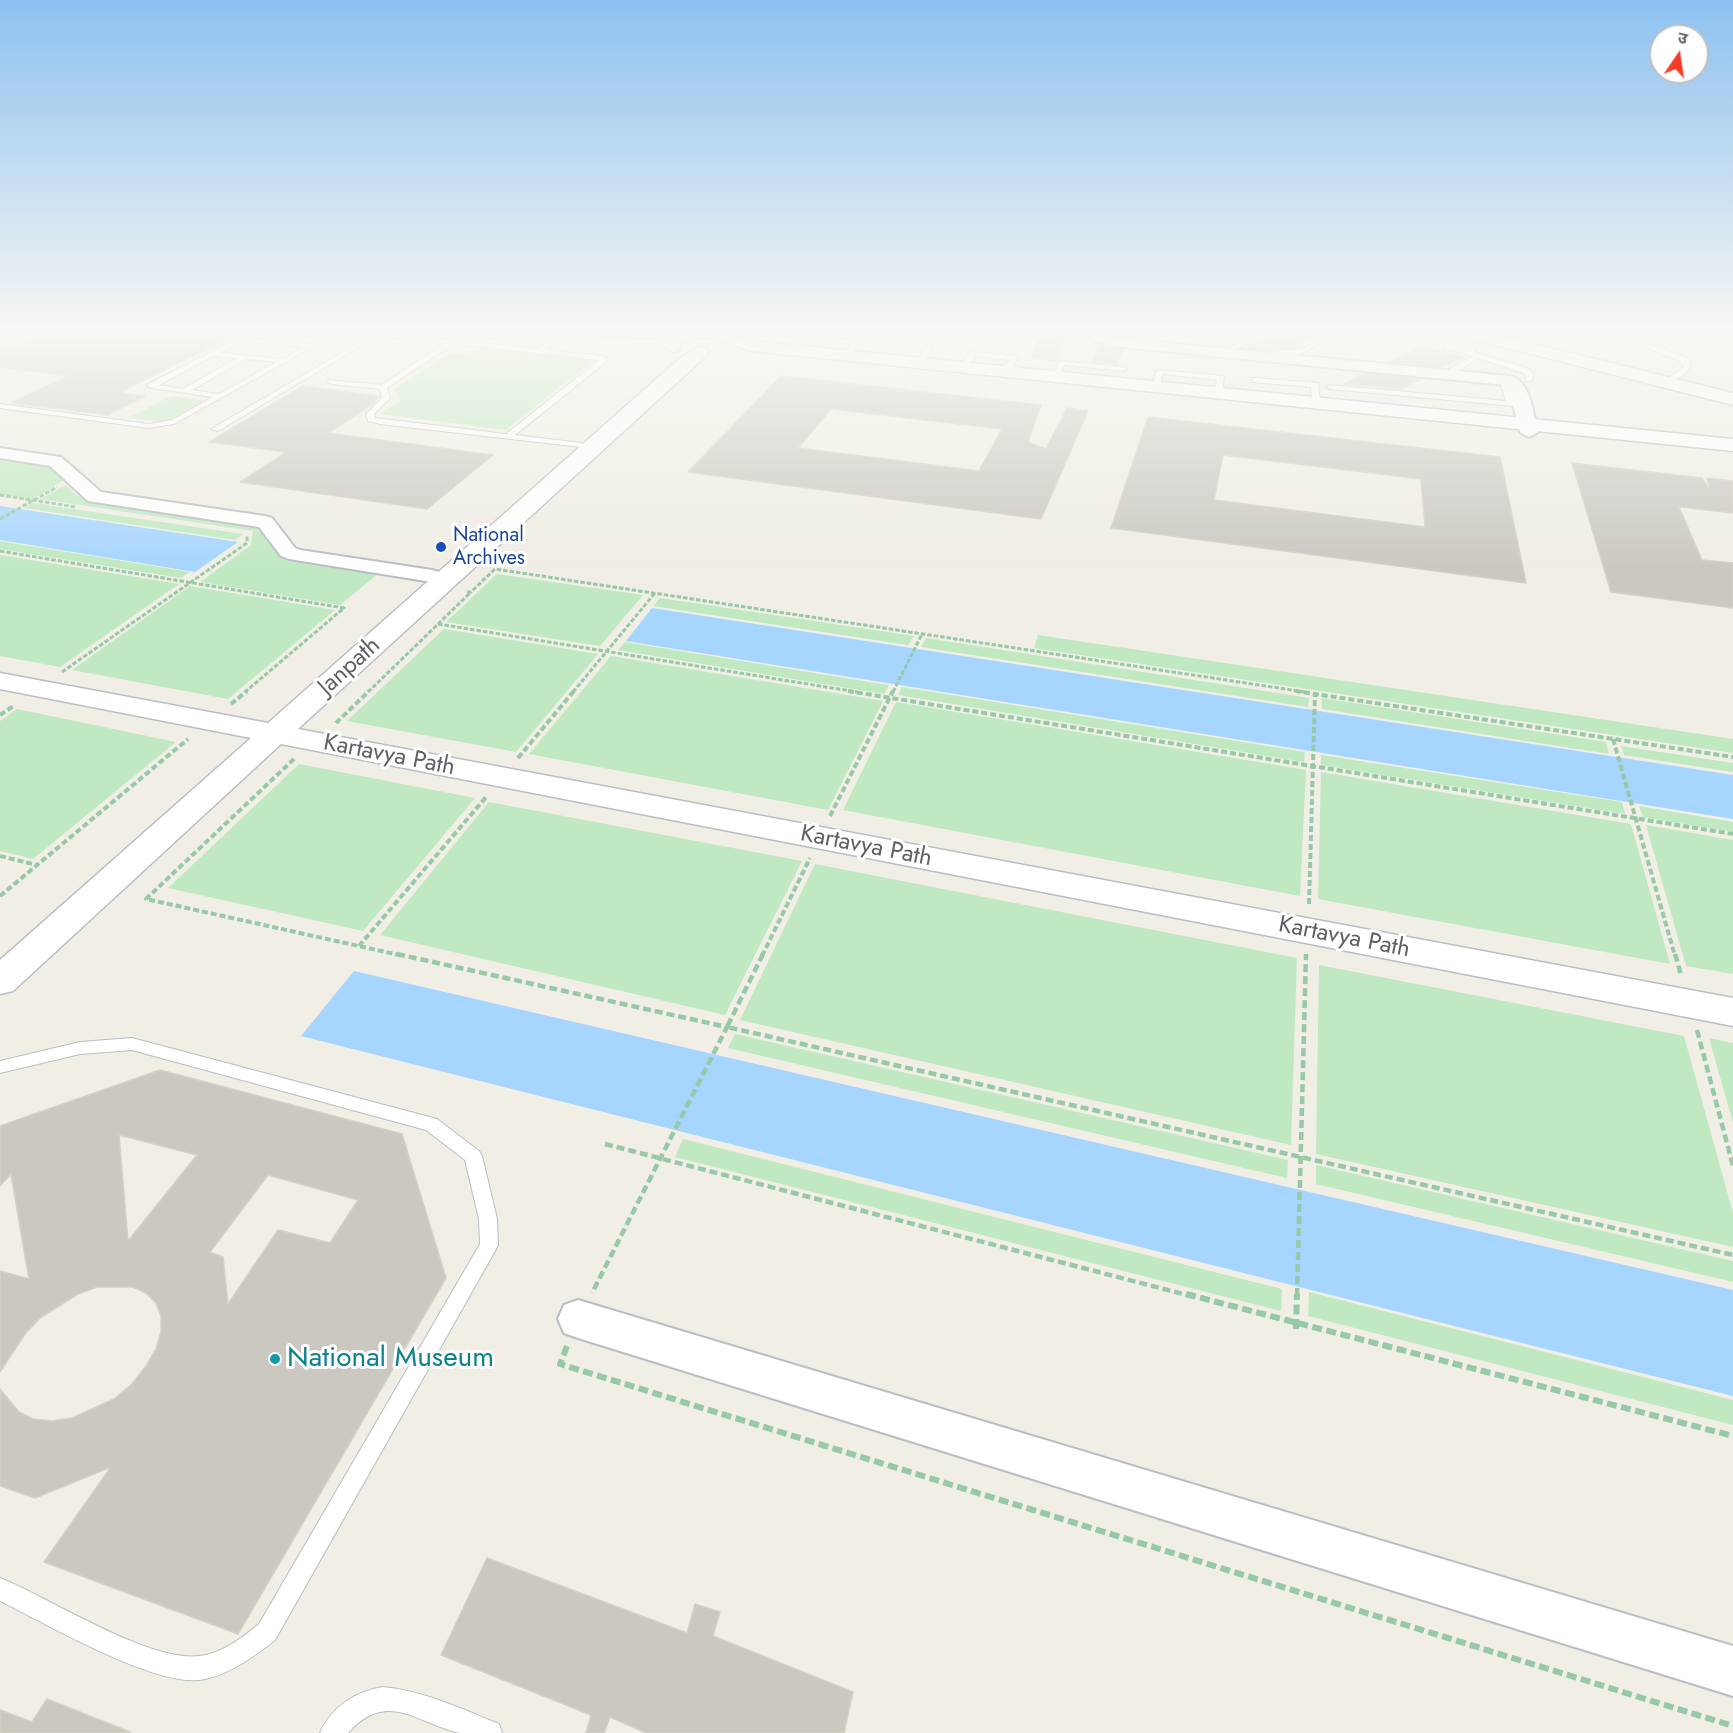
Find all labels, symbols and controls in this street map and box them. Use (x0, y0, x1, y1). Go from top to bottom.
north arrow (1649, 24, 1709, 84)
text: उ (1676, 26, 1690, 50)
place label: National Archives (453, 524, 525, 571)
marker: National Archives (434, 540, 448, 554)
street label: Janpath (313, 632, 387, 702)
street label: Kartavya Path (321, 729, 457, 783)
street label: Kartavya Path (798, 820, 934, 874)
street label: Kartavya Path (1276, 911, 1412, 965)
place label: National Museum (287, 1342, 494, 1376)
marker: National Museum (268, 1352, 282, 1366)

